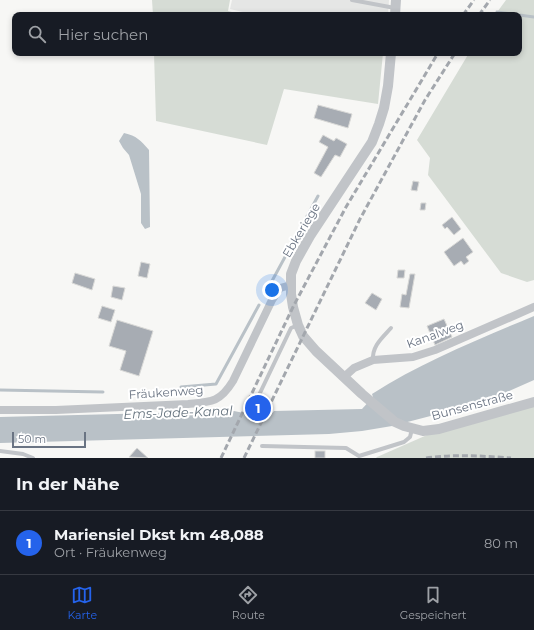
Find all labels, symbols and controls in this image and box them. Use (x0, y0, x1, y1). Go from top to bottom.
search box (12, 12, 522, 56)
icon: search (26, 23, 48, 45)
text: Hier suchen (58, 25, 148, 44)
street label: Ebkeriege (279, 200, 323, 260)
your location (262, 280, 282, 300)
street label: Kanalweg (404, 317, 466, 351)
street label: Fräukenweg (128, 382, 204, 402)
street label: Bunsenstraße (430, 387, 514, 423)
pin: 1 (245, 393, 271, 423)
water label: Ems-Jade-Kanal (123, 402, 233, 422)
scale bar (12, 430, 86, 449)
text: 50 m (18, 432, 46, 446)
text: In der Nähe (16, 474, 120, 494)
text: Mariensiel Dkst km 48,088 (54, 525, 264, 544)
text: 1 (26, 535, 32, 551)
text: 80 m (484, 535, 518, 551)
text: Ort · Fräukenweg (54, 544, 167, 560)
tab: Karte (67, 584, 97, 622)
tab: Route (232, 584, 265, 622)
tab: Gespeichert (400, 584, 467, 622)

